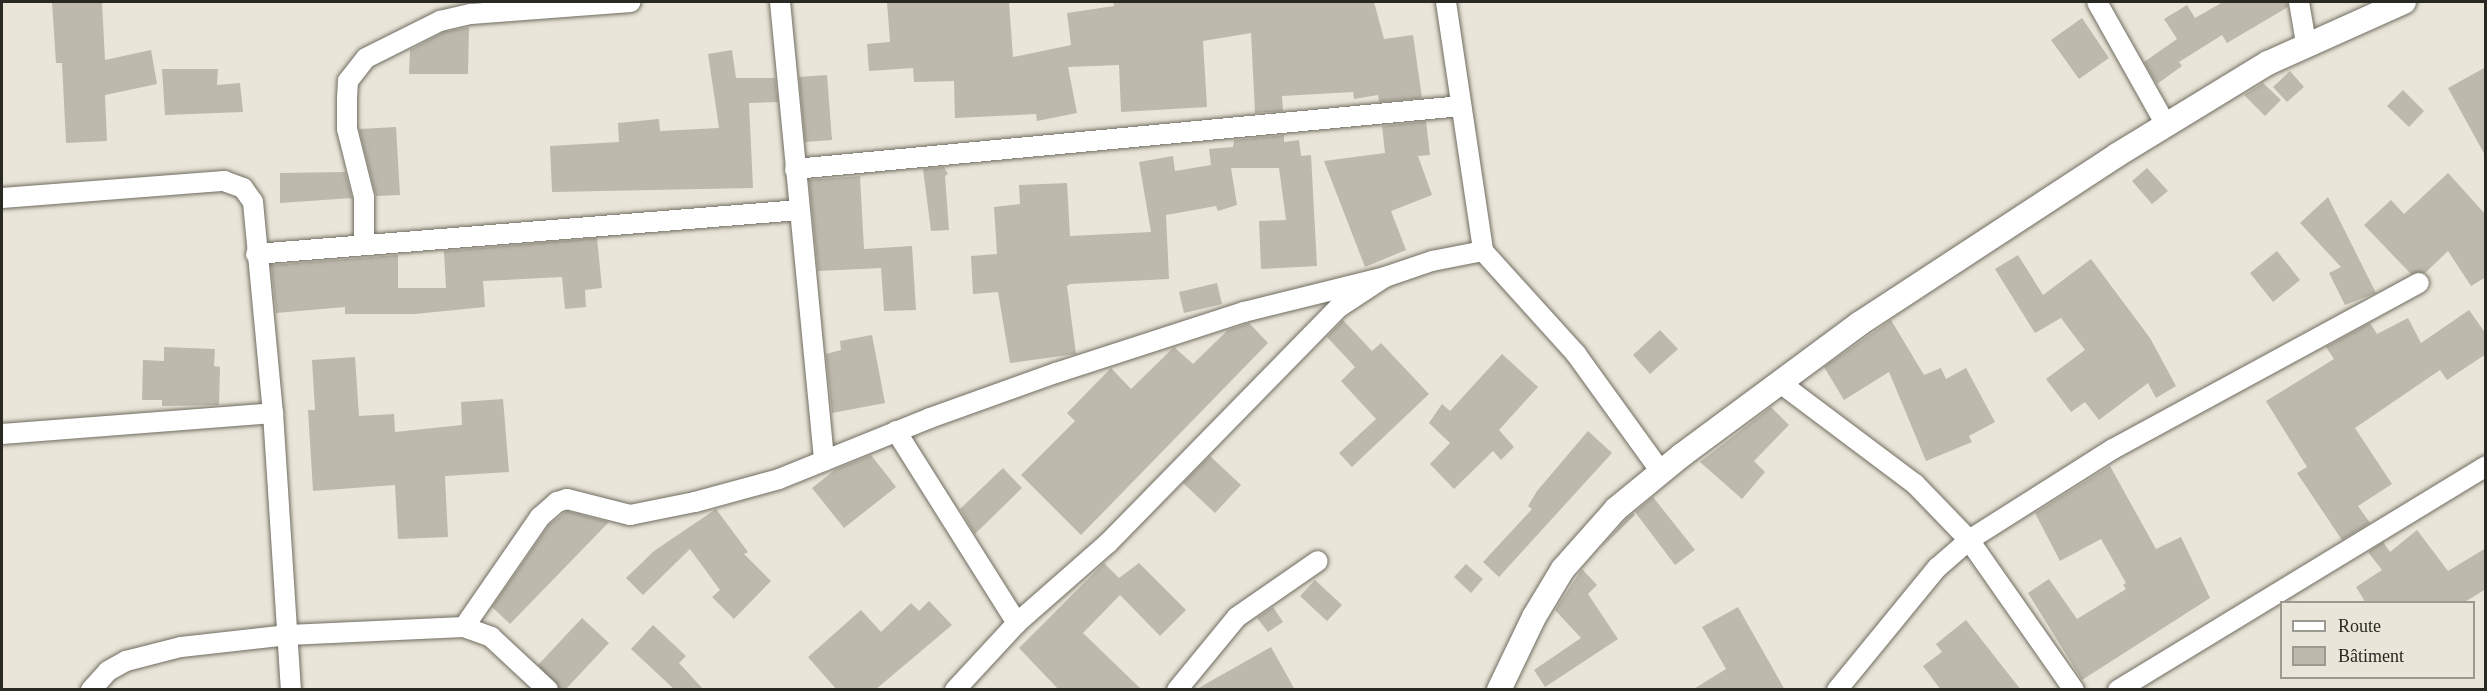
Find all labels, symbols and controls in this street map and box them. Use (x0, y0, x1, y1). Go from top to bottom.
legend (2280, 601, 2475, 679)
text: Route (2338, 616, 2381, 636)
text: Bâtiment (2338, 646, 2404, 666)

